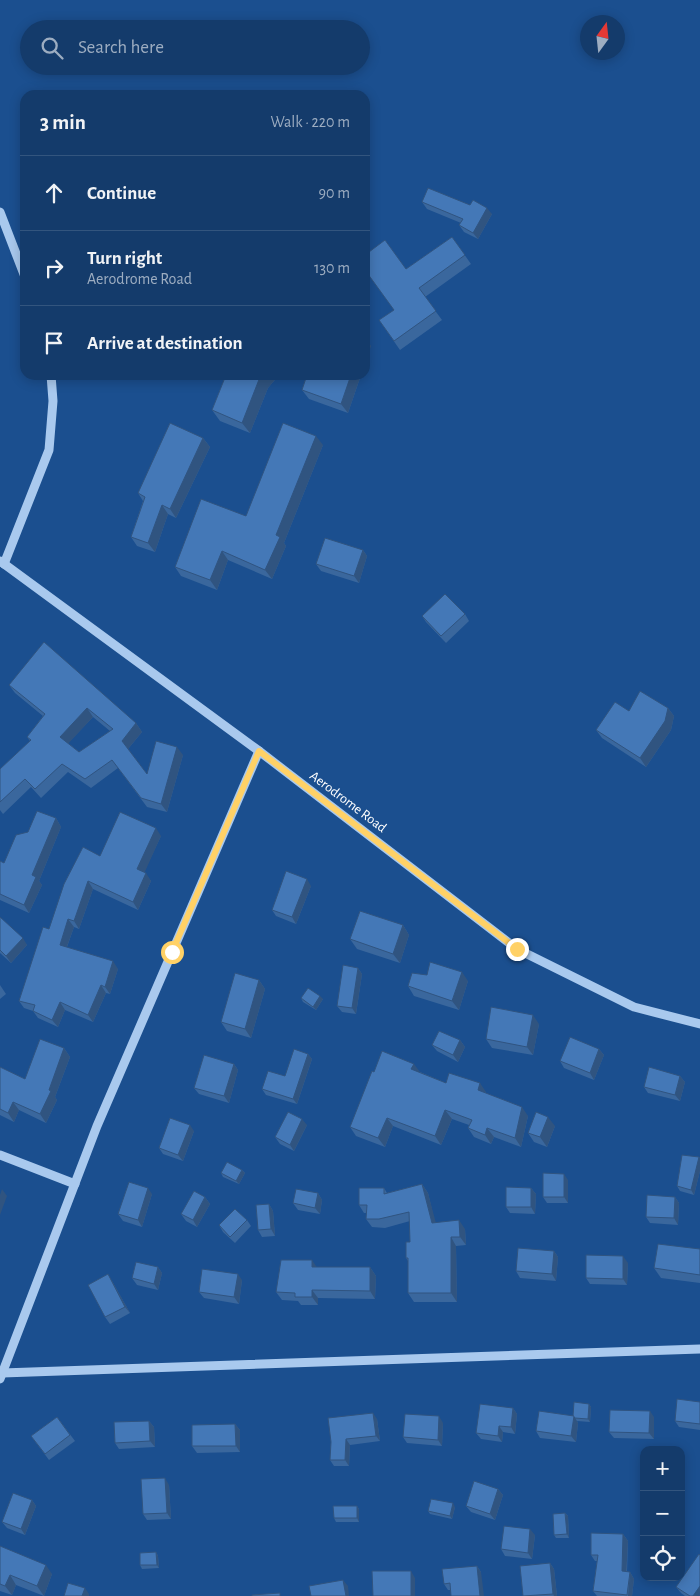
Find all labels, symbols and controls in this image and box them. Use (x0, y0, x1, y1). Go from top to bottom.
north arrow (580, 15, 625, 60)
search box (20, 20, 370, 75)
icon: search (38, 34, 66, 62)
text: Search here (78, 38, 164, 57)
text: 3 min (40, 112, 86, 133)
text: Walk · 220 m (271, 114, 350, 130)
icon: ahead (40, 179, 68, 207)
text: Continue (87, 184, 156, 203)
text: 90 m (319, 185, 350, 201)
text: Turn right (87, 249, 162, 268)
icon: right (40, 254, 68, 282)
text: 130 m (314, 260, 350, 276)
text: Aerodrome Road (87, 271, 192, 287)
icon: arrive (40, 329, 68, 357)
text: Arrive at destination (87, 334, 243, 353)
street label: Aerodrome Road (307, 769, 389, 835)
route end (506, 938, 529, 961)
route start (161, 941, 184, 964)
map controls (640, 1446, 685, 1581)
button: + (640, 1446, 685, 1491)
button: − (640, 1491, 685, 1536)
button: locate (640, 1536, 685, 1581)

